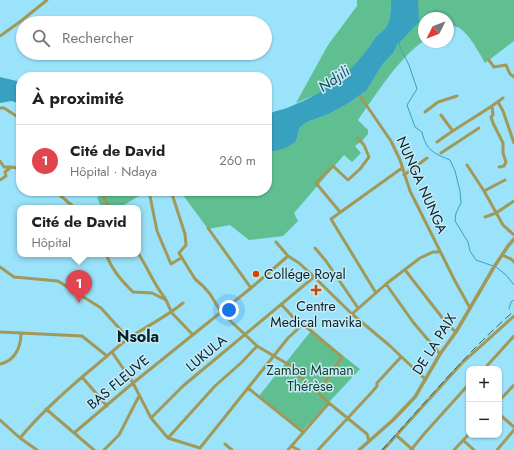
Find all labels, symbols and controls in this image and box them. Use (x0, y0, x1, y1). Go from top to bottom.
north arrow (418, 12, 454, 48)
search box (16, 16, 272, 60)
icon: search (30, 27, 52, 49)
text: Rechercher (62, 27, 134, 49)
water label: Ndjili (314, 60, 354, 98)
text: À proximité (32, 86, 124, 110)
street label: NUNGA NUNGA (392, 133, 453, 237)
text: Cité de David (70, 140, 165, 162)
text: 1 (42, 151, 48, 170)
text: 260 m (219, 151, 256, 170)
text: Hôpital · Ndaya (70, 162, 157, 181)
popup (17, 205, 141, 257)
text: Cité de David (31, 211, 127, 233)
text: Hôpital (31, 233, 71, 252)
place label: Collége Royal (264, 264, 346, 284)
marker: Collége Royal (251, 269, 261, 279)
pin: 1 (66, 270, 92, 303)
marker: Centre Medical mavika (310, 284, 322, 296)
place label: Centre Medical mavika (270, 296, 362, 332)
your location (219, 300, 239, 320)
street label: DE LA PAIX (407, 309, 461, 378)
district label: Nsola (117, 325, 159, 348)
street label: LUKULA (181, 330, 231, 376)
street label: BAS FLEUVE (83, 350, 153, 414)
park label: Zamba Maman Thérèse (266, 360, 354, 396)
map controls (466, 366, 502, 438)
button: + (466, 366, 502, 402)
button: − (466, 402, 502, 438)

